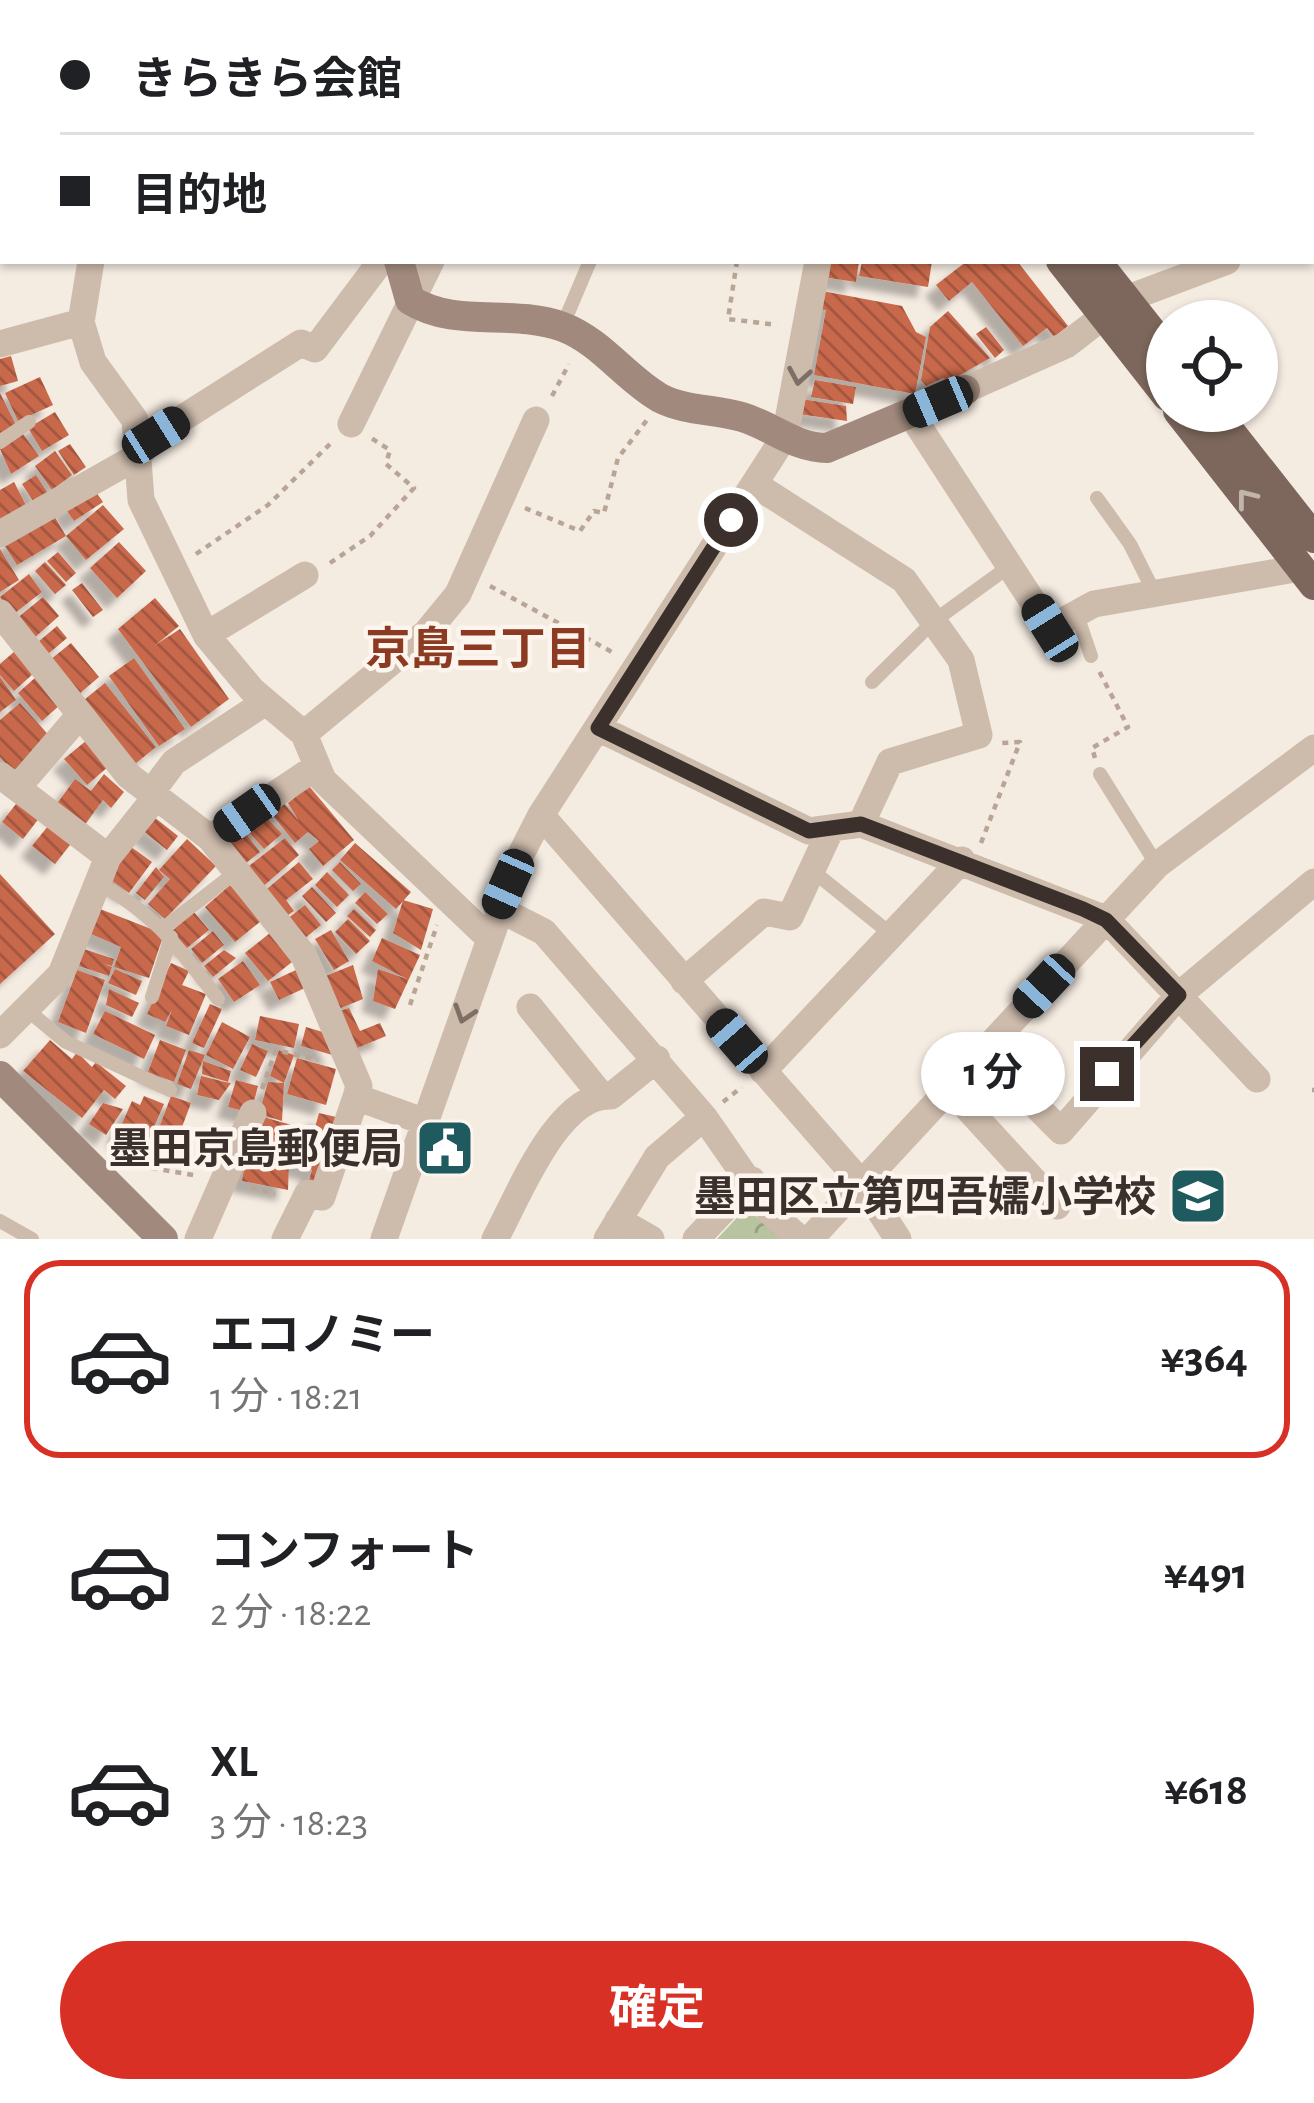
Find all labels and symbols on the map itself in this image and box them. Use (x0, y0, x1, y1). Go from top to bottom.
one-way arrow (787, 366, 812, 386)
car (898, 371, 978, 433)
car (116, 401, 196, 469)
one-way arrow (1239, 490, 1260, 512)
route start (704, 493, 758, 547)
car (1016, 588, 1084, 668)
district label: 京島三丁目 (365, 625, 591, 673)
car (207, 778, 287, 848)
car (477, 844, 539, 924)
car (1006, 947, 1082, 1025)
one-way arrow (454, 1002, 478, 1023)
car (700, 1002, 774, 1080)
callout: 1 分 (921, 1032, 1065, 1116)
route end (1080, 1047, 1134, 1101)
public building icon: 墨田京島郵便局 (414, 1117, 476, 1179)
place label: 墨田京島郵便局 (109, 1127, 403, 1171)
school or university icon: 墨田区立第四吾嬬小学校 (1167, 1165, 1229, 1227)
place label: 墨田区立第四吾嬬小学校 (694, 1175, 1156, 1219)

